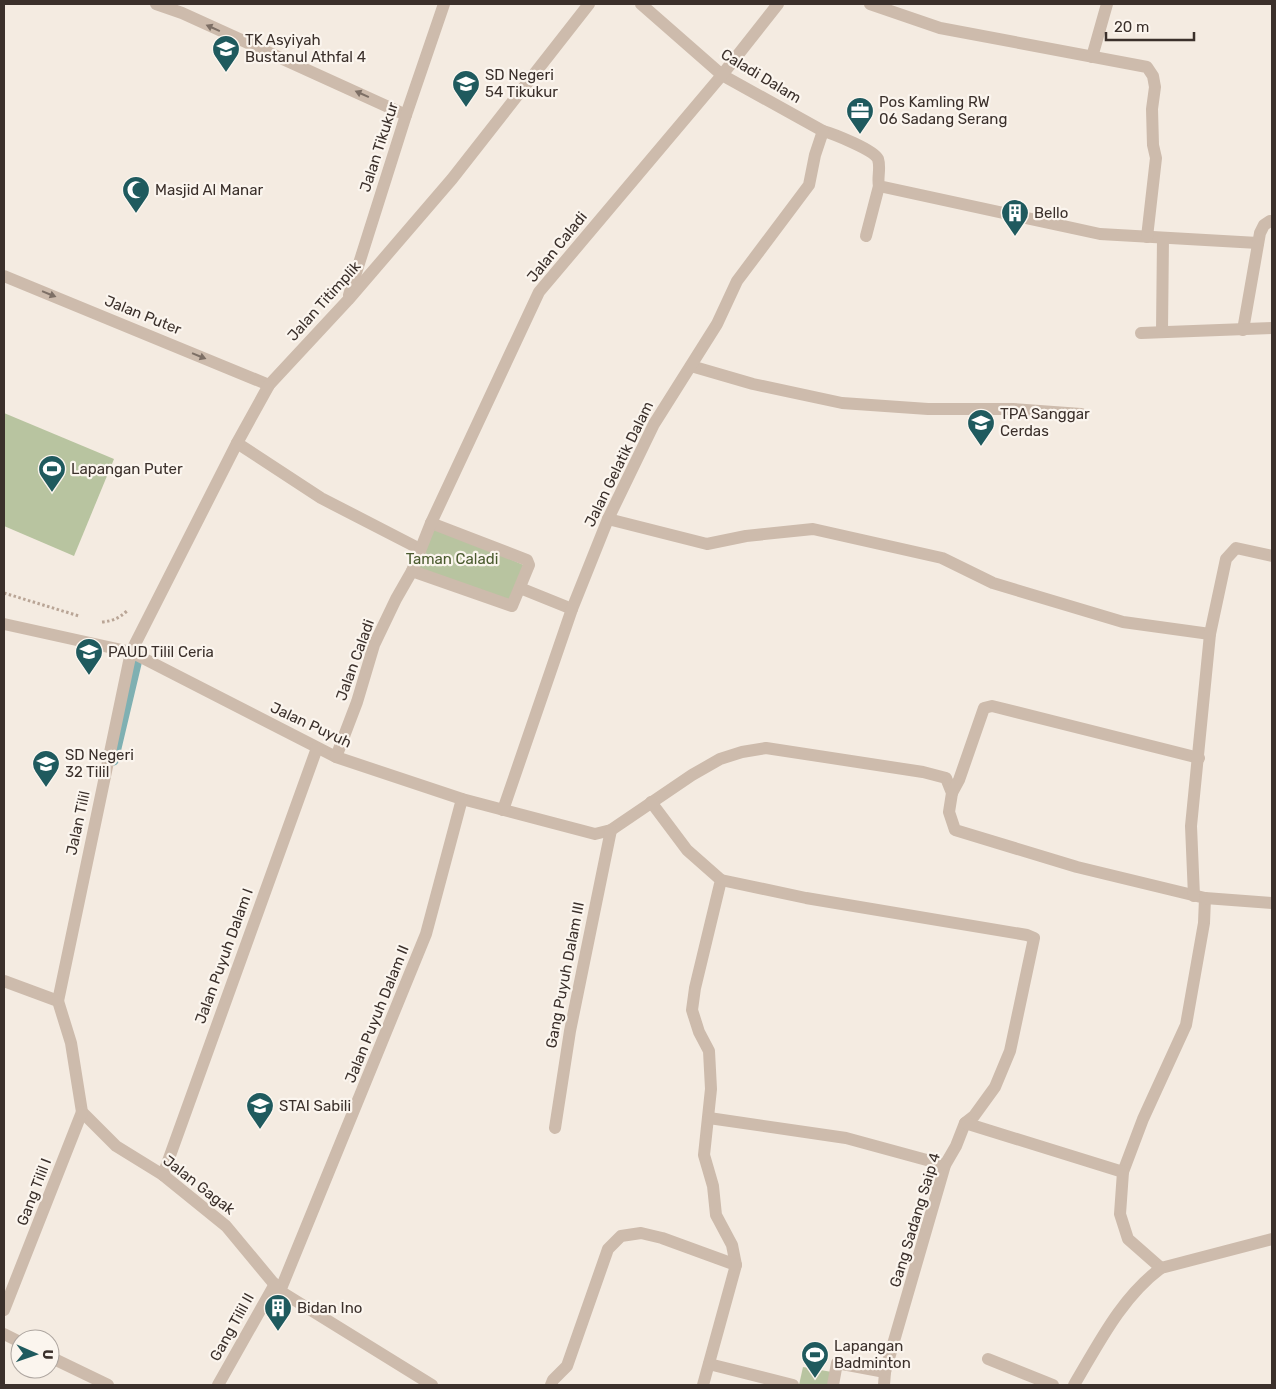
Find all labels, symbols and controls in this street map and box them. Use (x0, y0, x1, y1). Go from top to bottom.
scale bar (1106, 10, 1194, 42)
text: 20 m (1114, 18, 1149, 36)
one-way arrow (206, 23, 220, 31)
place label: TK Asyiyah Bustanul Athfal 4 (245, 31, 366, 66)
school or university icon: TK Asyiyah Bustanul Athfal 4 (211, 34, 241, 73)
street label: Caladi Dalam (718, 45, 804, 107)
place label: SD Negeri 54 Tikukur (485, 66, 558, 101)
school or university icon: SD Negeri 54 Tikukur (451, 69, 481, 108)
one-way arrow (355, 90, 369, 98)
place label: Pos Kamling RW 06 Sadang Serang (879, 93, 1007, 128)
office icon: Pos Kamling RW 06 Sadang Serang (845, 96, 875, 135)
street label: Jalan Tikukur (356, 99, 402, 194)
mosque icon: Masjid Al Manar (121, 175, 151, 214)
place label: Masjid Al Manar (155, 181, 263, 199)
building icon: Bello (1000, 198, 1030, 237)
place label: Bello (1034, 204, 1068, 222)
street label: Jalan Caladi (523, 208, 591, 286)
street label: Jalan Titimplik (283, 257, 365, 345)
one-way arrow (42, 291, 56, 299)
street label: Jalan Puter (102, 291, 184, 339)
one-way arrow (192, 353, 206, 361)
street label: Jalan Gelatik Dalam (581, 398, 657, 530)
place label: TPA Sanggar Cerdas (1000, 405, 1090, 440)
school or university icon: TPA Sanggar Cerdas (966, 408, 996, 447)
sports icon: Lapangan Puter (37, 454, 67, 493)
place label: Lapangan Puter (71, 460, 183, 478)
park label: Taman Caladi (406, 550, 498, 568)
street label: Jalan Caladi (332, 617, 378, 703)
school or university icon: PAUD Tilil Ceria (74, 637, 104, 676)
place label: PAUD Tilil Ceria (108, 643, 214, 661)
street label: Jalan Puyuh (268, 698, 354, 752)
place label: SD Negeri 32 Tilil (65, 746, 134, 781)
school or university icon: SD Negeri 32 Tilil (31, 749, 61, 788)
street label: Jalan Tilil (62, 789, 94, 857)
street label: Jalan Puyuh Dalam I (191, 886, 257, 1026)
street label: Gang Puyuh Dalam III (542, 900, 588, 1050)
street label: Jalan Puyuh Dalam II (341, 943, 413, 1085)
school or university icon: STAI Sabili (245, 1091, 275, 1130)
place label: STAI Sabili (279, 1097, 351, 1115)
street label: Gang Sadang Saip 4 (886, 1150, 944, 1290)
street label: Jalan Gagak (160, 1151, 239, 1219)
street label: Gang Tilil I (13, 1156, 55, 1228)
street label: Gang Tilil II (206, 1290, 258, 1364)
building icon: Bidan Ino (263, 1293, 293, 1332)
place label: Bidan Ino (297, 1299, 362, 1317)
north arrow (10, 1329, 60, 1379)
place label: Lapangan Badminton (834, 1337, 911, 1372)
sports icon: Lapangan Badminton (800, 1340, 830, 1379)
text: U (39, 1349, 56, 1360)

